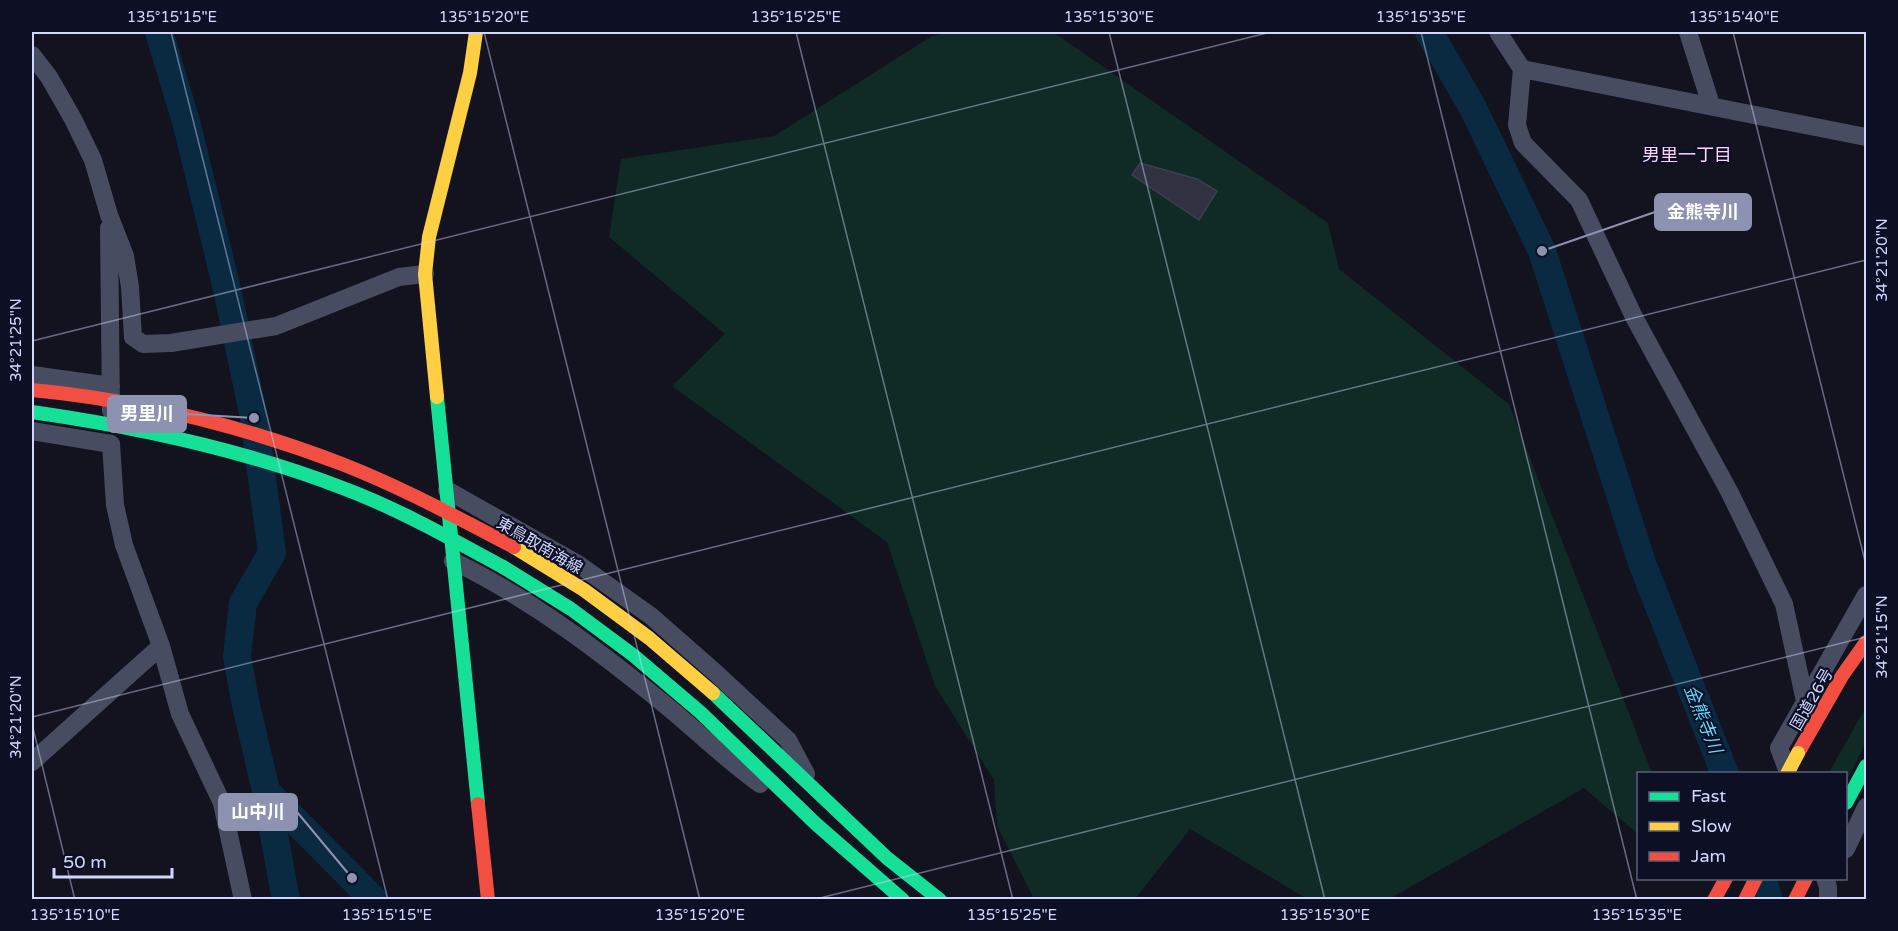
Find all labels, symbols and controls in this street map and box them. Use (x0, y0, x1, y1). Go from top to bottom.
text: 135°15'15"E (127, 8, 217, 26)
text: 135°15'20"E (439, 8, 529, 26)
text: 135°15'25"E (751, 8, 841, 26)
text: 135°15'30"E (1064, 8, 1154, 26)
text: 135°15'35"E (1376, 8, 1466, 26)
text: 135°15'40"E (1689, 8, 1779, 26)
district label: 男里一丁目 (1642, 144, 1732, 166)
callout: 金熊寺川 (1655, 194, 1751, 230)
text: 金熊寺川 (1667, 201, 1739, 223)
text: 34°21'20"N (1873, 218, 1891, 302)
text: 34°21'25"N (7, 298, 25, 382)
callout: 男里川 (108, 396, 186, 432)
text: 男里川 (120, 403, 174, 425)
street label: 東鳥取南海線 (493, 513, 586, 579)
text: 34°21'15"N (1873, 595, 1891, 679)
street label: 国道26号 (1786, 665, 1838, 734)
text: 34°21'20"N (7, 675, 25, 759)
water label: 金熊寺川 (1679, 682, 1727, 758)
legend (1637, 772, 1847, 880)
text: Fast (1691, 785, 1726, 807)
callout: 山中川 (219, 794, 297, 830)
text: 山中川 (231, 801, 285, 823)
text: Slow (1691, 815, 1732, 837)
scale bar (54, 841, 172, 879)
text: Jam (1691, 845, 1726, 867)
text: 50 m (63, 851, 107, 873)
text: 135°15'10"E (30, 906, 120, 924)
text: 135°15'15"E (342, 906, 432, 924)
text: 135°15'20"E (655, 906, 745, 924)
text: 135°15'25"E (967, 906, 1057, 924)
text: 135°15'30"E (1280, 906, 1370, 924)
text: 135°15'35"E (1592, 906, 1682, 924)

